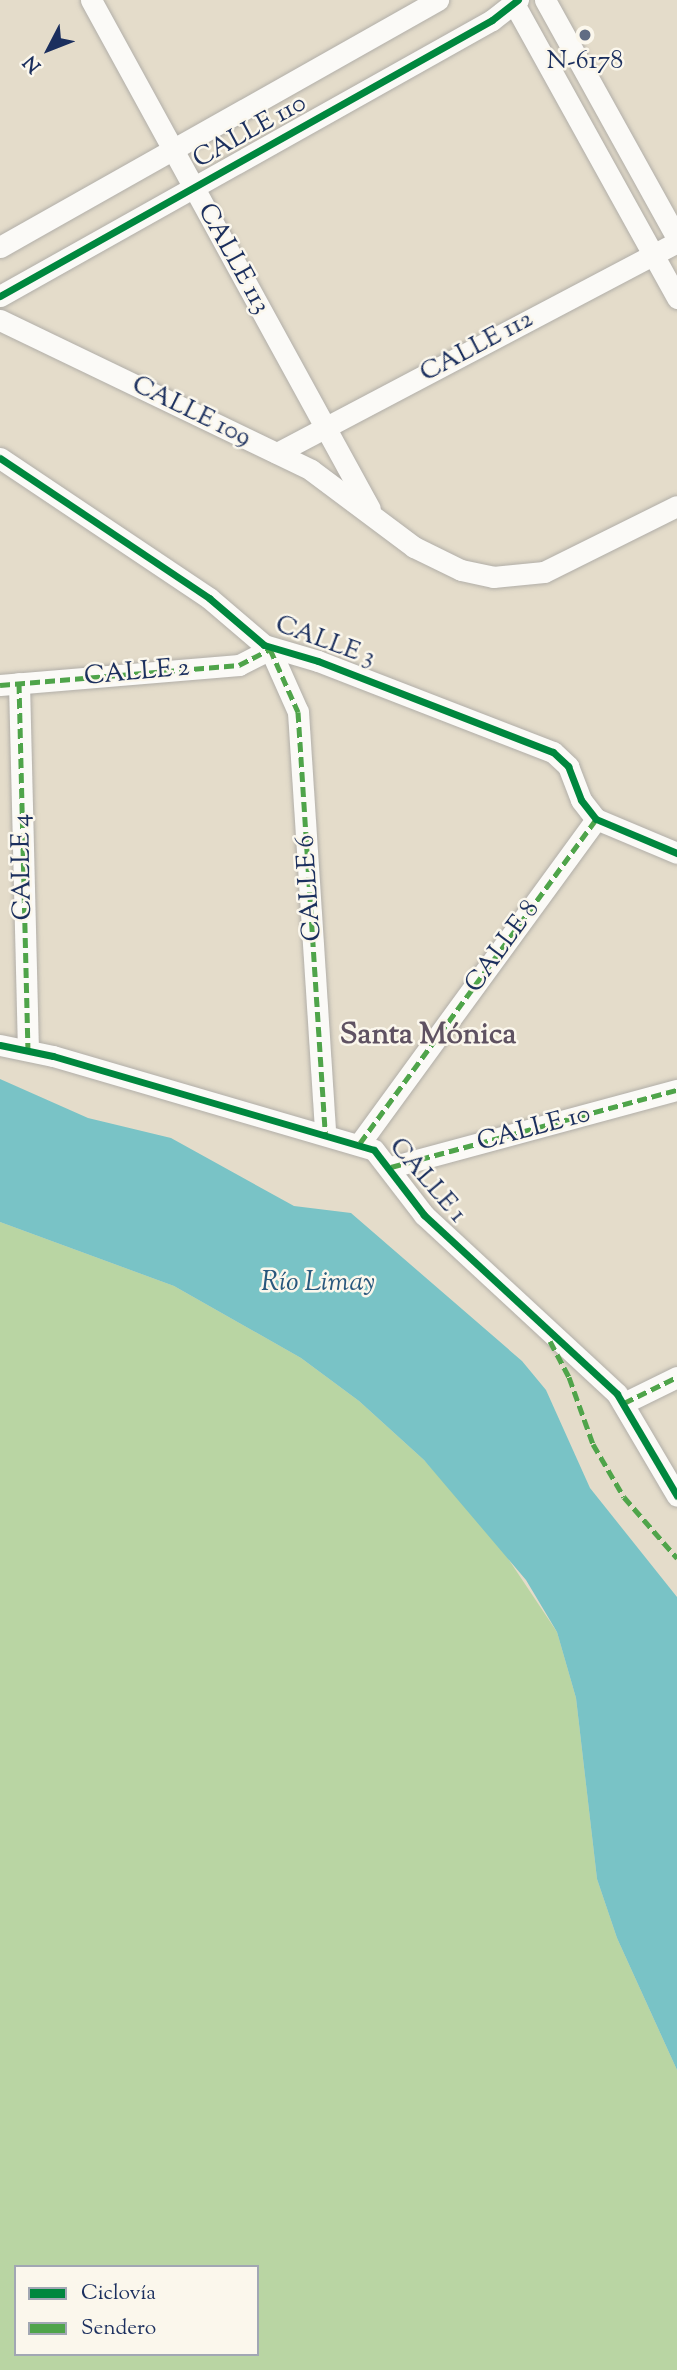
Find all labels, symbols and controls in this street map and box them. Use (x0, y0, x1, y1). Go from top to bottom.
north arrow (14, 14, 84, 84)
marker: N-6178 (577, 27, 593, 43)
place label: N-6178 (547, 46, 623, 78)
text: N (18, 49, 48, 78)
street label: CALLE 110 (188, 88, 312, 176)
street label: CALLE 113 (190, 198, 276, 320)
street label: CALLE 112 (415, 304, 539, 390)
street label: CALLE 109 (126, 370, 256, 454)
street label: CALLE 3 (271, 610, 379, 674)
street label: CALLE 2 (83, 653, 191, 693)
street label: CALLE 4 (6, 813, 40, 921)
street label: CALLE 6 (291, 834, 329, 942)
street label: CALLE 8 (459, 895, 547, 999)
district label: Santa Mónica (340, 1018, 516, 1054)
street label: CALLE 10 (474, 1099, 594, 1159)
street label: CALLE 1 (382, 1132, 472, 1230)
water label: Río Limay (261, 1266, 375, 1300)
legend (14, 2265, 259, 2356)
text: Ciclovía (81, 2279, 156, 2309)
text: Sendero (81, 2314, 156, 2344)

